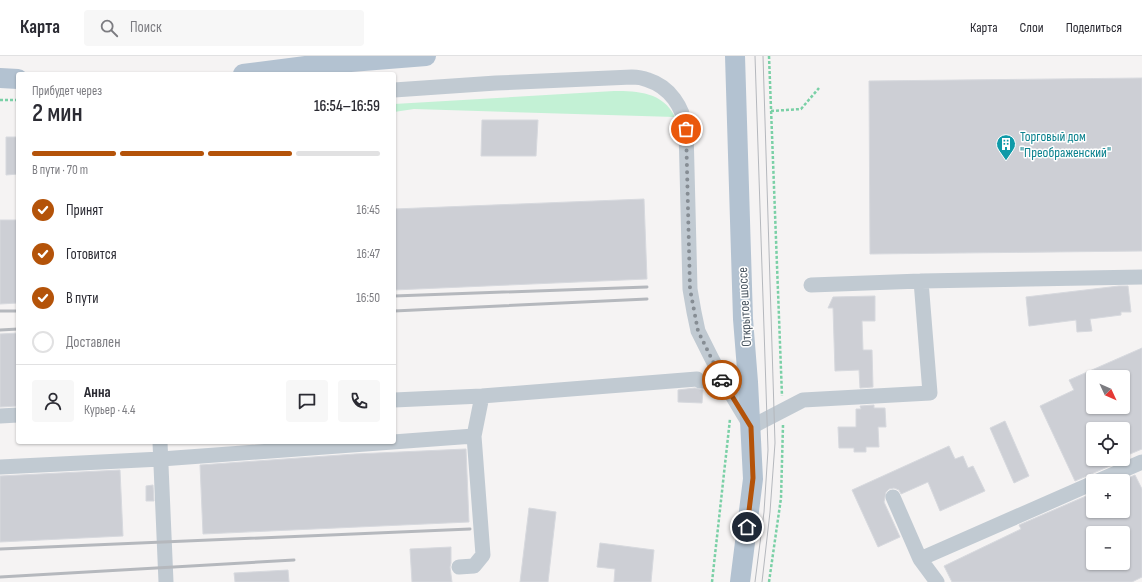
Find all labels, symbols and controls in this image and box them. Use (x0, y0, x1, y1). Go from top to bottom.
search box (84, 10, 364, 46)
text: Карта (20, 16, 60, 39)
icon: search (98, 17, 120, 39)
text: Поиск (130, 18, 162, 37)
text: Карта (970, 19, 998, 36)
text: Слои (1020, 19, 1044, 36)
text: Поделиться (1066, 19, 1122, 36)
text: Прибудет через (32, 83, 102, 99)
text: 16:54–16:59 (314, 97, 380, 116)
text: 2 мин (32, 98, 83, 129)
pin (669, 112, 703, 146)
icon: bag (675, 118, 697, 140)
place label: Торговый дом "Преображенский" (1020, 128, 1111, 161)
building icon: Торговый дом "Преображенский" (995, 133, 1017, 161)
text: В пути · 70 m (32, 162, 88, 178)
icon: check (32, 199, 54, 221)
text: Принят (66, 201, 103, 220)
text: 16:45 (357, 202, 380, 218)
icon: check (32, 243, 54, 265)
text: Готовится (66, 245, 117, 264)
text: 16:47 (357, 246, 380, 262)
street label: Открытое шоссе (734, 267, 755, 347)
icon: check (32, 287, 54, 309)
text: В пути (66, 289, 98, 308)
text: 16:50 (356, 290, 380, 306)
text: Доставлен (66, 333, 120, 352)
courier (702, 360, 742, 400)
icon: car (711, 369, 733, 391)
north arrow (1086, 370, 1130, 414)
map controls (1086, 370, 1130, 570)
button: person (32, 380, 74, 422)
button: chat (286, 380, 328, 422)
button: phone (338, 380, 380, 422)
text: Анна (84, 383, 111, 402)
text: Курьер · 4.4 (84, 402, 135, 418)
button: locate (1086, 422, 1130, 466)
button: + (1086, 474, 1130, 518)
pin (730, 510, 764, 544)
icon: home (736, 516, 758, 538)
button: − (1086, 526, 1130, 570)

